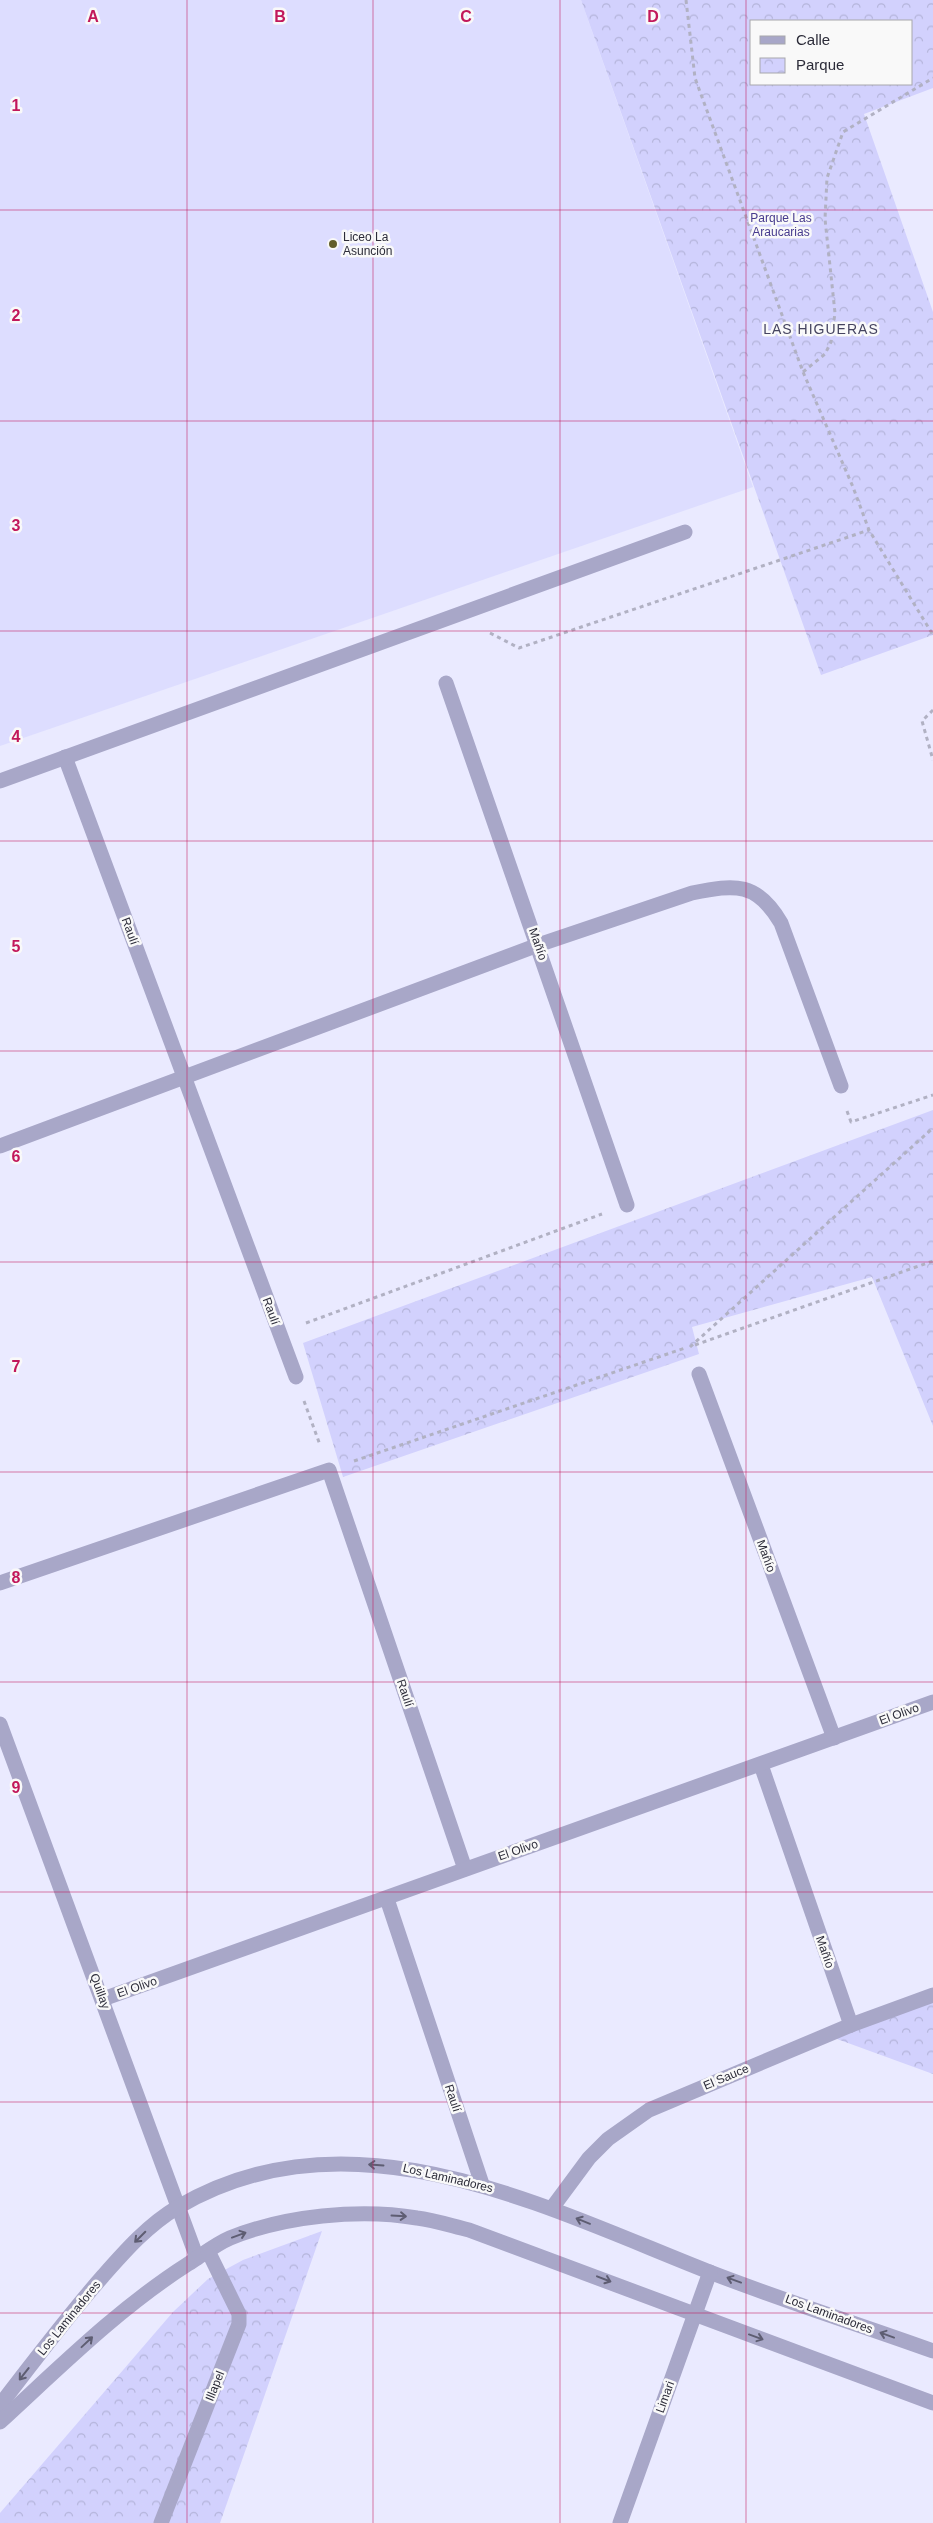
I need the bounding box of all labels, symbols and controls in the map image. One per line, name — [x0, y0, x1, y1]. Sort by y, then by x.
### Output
text: A — [87, 8, 99, 25]
text: B — [274, 8, 286, 25]
text: C — [460, 8, 472, 25]
text: D — [647, 8, 659, 25]
legend — [750, 20, 913, 85]
text: Calle — [796, 31, 830, 48]
text: Parque — [796, 56, 844, 73]
text: 1 — [12, 97, 21, 114]
park label: Parque Las Araucarias — [750, 211, 812, 239]
place label: Liceo La Asunción — [343, 230, 392, 258]
marker: Liceo La Asunción — [327, 238, 339, 250]
text: 2 — [12, 307, 21, 324]
district label: LAS HIGUERAS — [763, 321, 879, 337]
text: 3 — [12, 517, 21, 534]
text: 4 — [12, 728, 21, 745]
street label: Raulí — [119, 915, 142, 947]
street label: Mañío — [526, 926, 550, 962]
text: 5 — [12, 938, 21, 955]
text: 6 — [12, 1148, 21, 1165]
street label: Raulí — [260, 1295, 283, 1327]
text: 7 — [12, 1358, 21, 1375]
street label: Mañío — [754, 1538, 778, 1574]
text: 8 — [12, 1569, 21, 1586]
street label: Raulí — [394, 1677, 416, 1709]
street label: El Olivo — [877, 1700, 921, 1728]
text: 9 — [12, 1779, 21, 1796]
street label: El Olivo — [496, 1837, 540, 1863]
street label: Mañío — [813, 1934, 837, 1970]
street label: Quillay — [87, 1971, 113, 2011]
street label: El Olivo — [115, 1974, 159, 2000]
street label: El Sauce — [701, 2061, 751, 2093]
street label: Raulí — [442, 2083, 464, 2114]
one-way arrow — [369, 2161, 385, 2170]
street label: Los Laminadores — [402, 2161, 494, 2195]
one-way arrow — [391, 2212, 407, 2221]
one-way arrow — [576, 2215, 591, 2225]
one-way arrow — [231, 2230, 246, 2239]
one-way arrow — [134, 2231, 146, 2243]
one-way arrow — [596, 2275, 611, 2285]
one-way arrow — [727, 2275, 742, 2284]
street label: Los Laminadores — [35, 2278, 103, 2358]
street label: Los Laminadores — [783, 2292, 875, 2336]
one-way arrow — [880, 2330, 895, 2339]
one-way arrow — [748, 2333, 763, 2342]
one-way arrow — [81, 2336, 94, 2348]
one-way arrow — [18, 2367, 29, 2380]
street label: Illapel — [203, 2369, 227, 2403]
street label: Limari — [653, 2379, 677, 2415]

